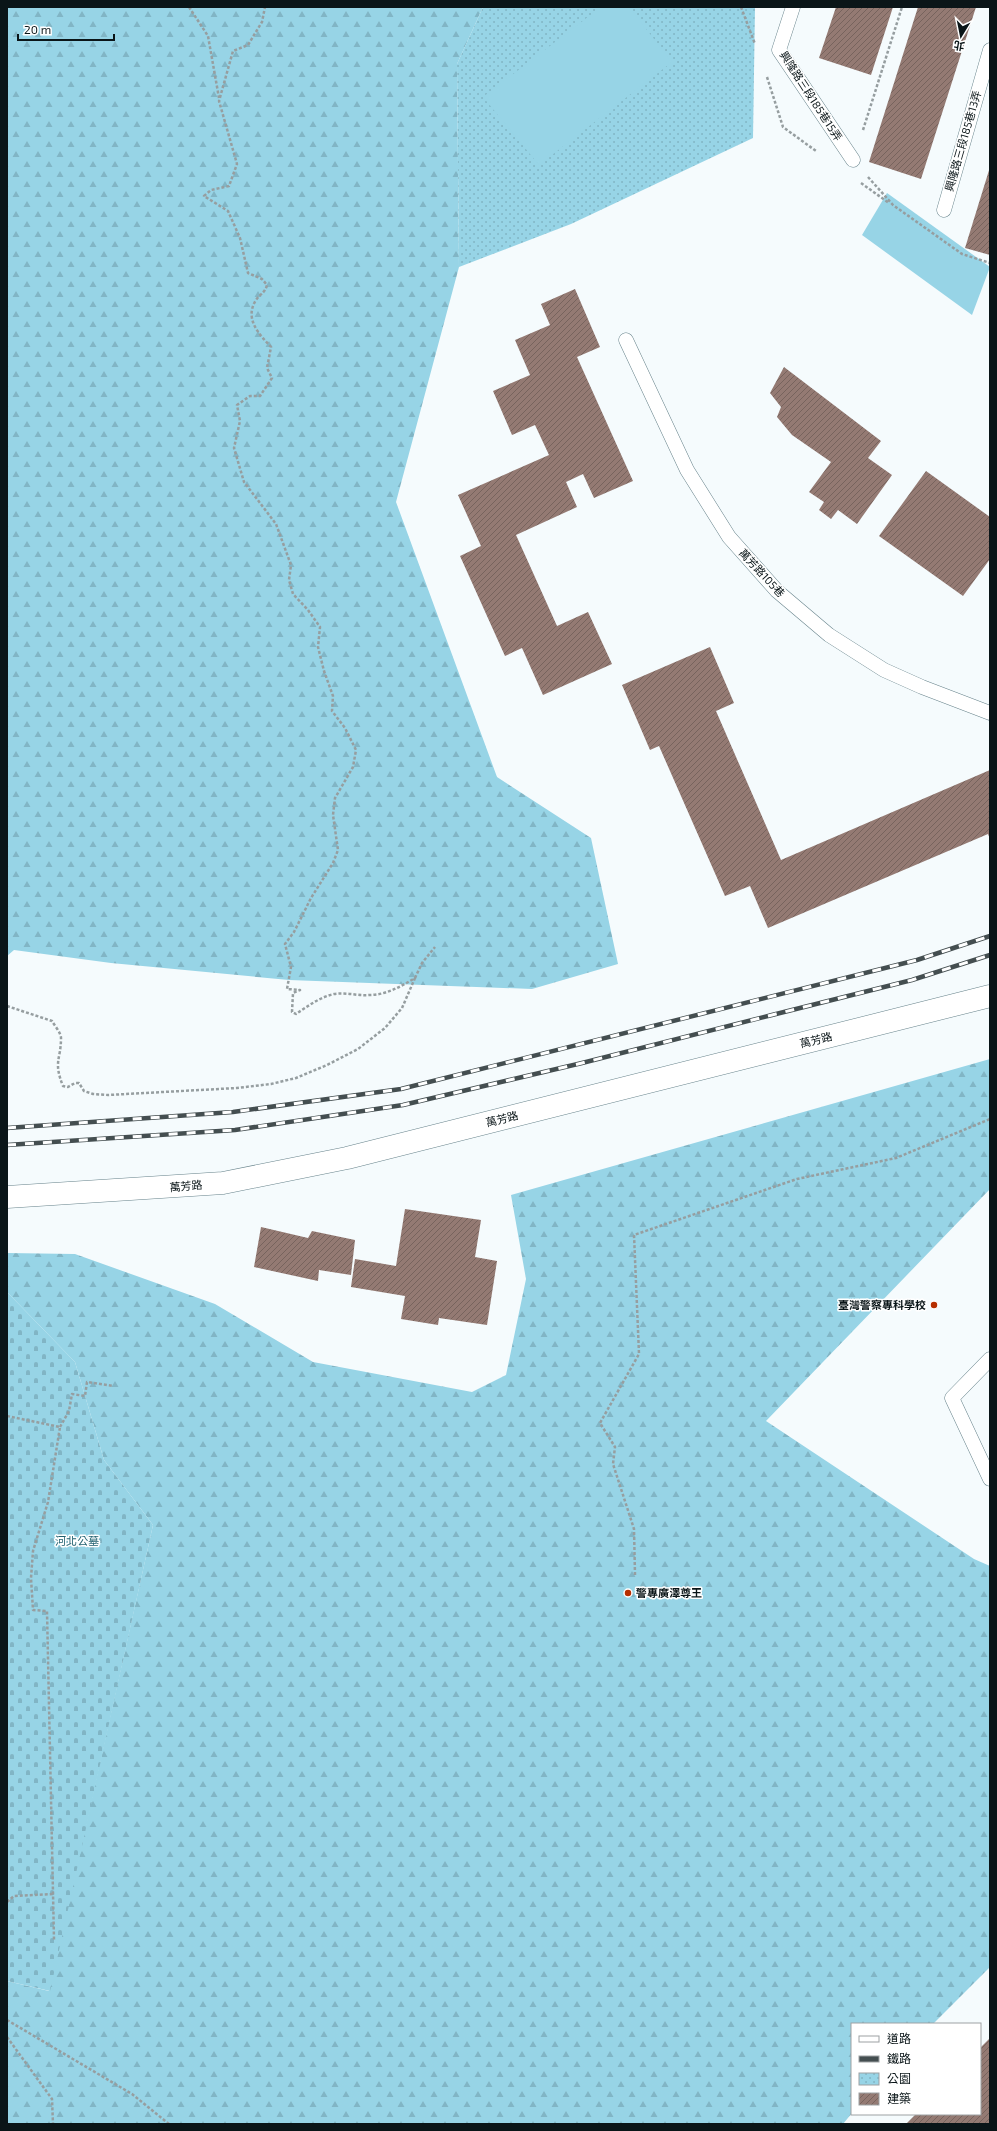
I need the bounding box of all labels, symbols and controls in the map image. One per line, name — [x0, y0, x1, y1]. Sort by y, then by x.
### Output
scale bar — [18, 16, 114, 42]
north arrow — [941, 16, 981, 56]
text: 20 m — [24, 22, 51, 36]
text: 北 — [953, 39, 966, 54]
street label: 興隆路三段185巷15弄 — [778, 48, 845, 143]
street label: 興隆路三段185巷13弄 — [942, 89, 983, 193]
street label: 萬芳路105巷 — [737, 546, 788, 599]
street label: 萬芳路 — [798, 1029, 833, 1050]
street label: 萬芳路 — [484, 1108, 519, 1129]
street label: 萬芳路 — [169, 1178, 203, 1193]
place label: 臺灣警察專科學校 — [838, 1298, 926, 1311]
marker: 臺灣警察專科學校 — [929, 1300, 939, 1310]
park label: 河北公墓 — [55, 1534, 99, 1547]
place label: 警專廣澤尊王 — [636, 1586, 702, 1599]
marker: 警專廣澤尊王 — [623, 1588, 633, 1598]
legend — [851, 2023, 981, 2115]
text: 道路 — [887, 2031, 911, 2045]
text: 鐵路 — [887, 2051, 911, 2065]
text: 公園 — [887, 2071, 911, 2085]
text: 建築 — [887, 2091, 911, 2105]

